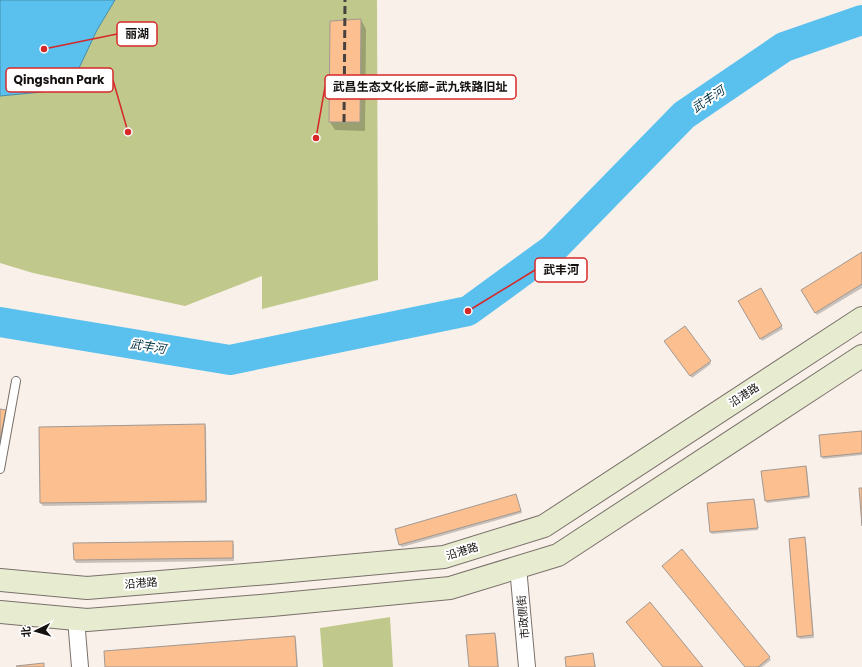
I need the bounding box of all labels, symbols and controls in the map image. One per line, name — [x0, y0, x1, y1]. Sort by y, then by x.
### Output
callout: 丽湖 — [117, 22, 157, 46]
text: 丽湖 — [125, 25, 149, 42]
callout: Qingshan Park — [6, 68, 113, 92]
text: Qingshan Park — [14, 71, 105, 88]
callout: 武昌生态文化长廊-武九铁路旧址 — [325, 75, 516, 99]
text: 武昌生态文化长廊-武九铁路旧址 — [333, 78, 507, 95]
water label: 武丰河 — [688, 81, 729, 116]
callout: 武丰河 — [535, 258, 587, 282]
text: 武丰河 — [543, 261, 579, 278]
water label: 武丰河 — [129, 335, 169, 358]
street label: 沿港路 — [726, 379, 762, 411]
street label: 沿港路 — [444, 539, 480, 563]
street label: 沿港路 — [124, 574, 158, 592]
street label: 市政侧街 — [513, 594, 533, 640]
north arrow — [16, 611, 56, 651]
text: 北 — [18, 626, 34, 638]

